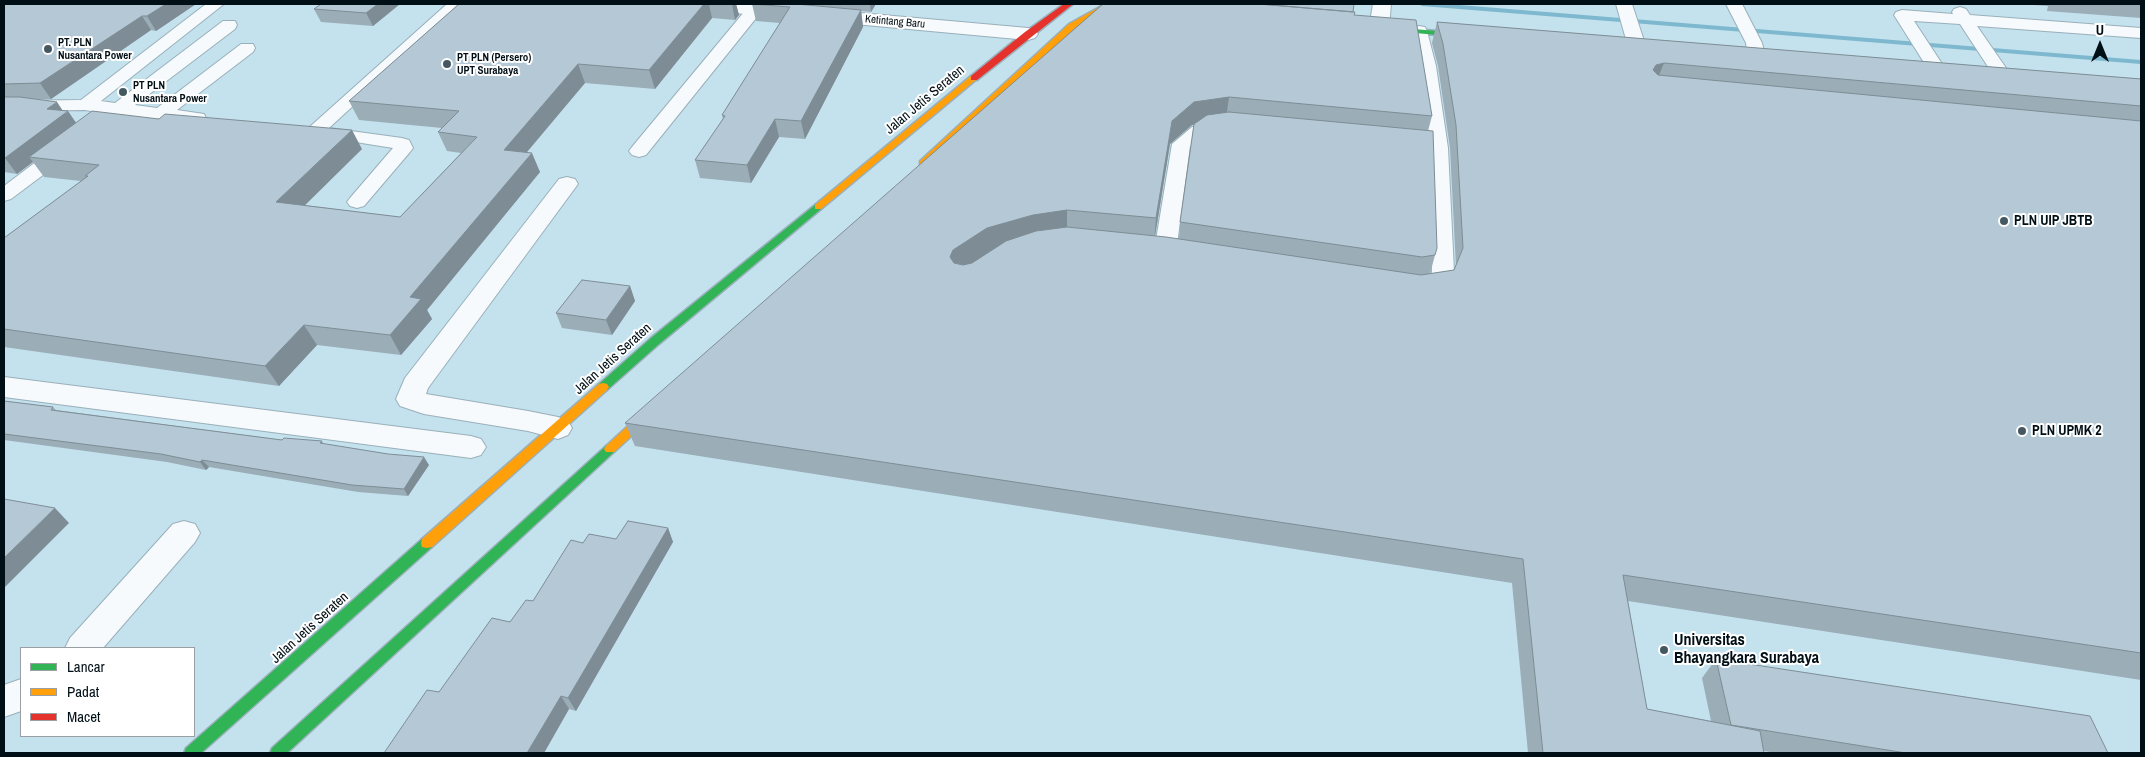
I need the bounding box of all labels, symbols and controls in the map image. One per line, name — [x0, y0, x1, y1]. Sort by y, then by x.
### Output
street label: Ketintang Baru — [864, 13, 926, 31]
north arrow — [2075, 20, 2125, 70]
text: U — [2096, 21, 2104, 39]
place label: PT. PLN Nusantara Power — [58, 36, 132, 62]
marker: PT. PLN Nusantara Power — [42, 43, 54, 55]
place label: PT PLN (Persero) UPT Surabaya — [457, 51, 531, 77]
marker: PT PLN (Persero) UPT Surabaya — [441, 58, 453, 70]
street label: Jalan Jetis Seraten — [882, 62, 968, 138]
place label: PT PLN Nusantara Power — [133, 79, 207, 105]
marker: PT PLN Nusantara Power — [117, 86, 129, 98]
place label: PLN UIP JBTB — [2014, 213, 2092, 229]
marker: PLN UIP JBTB — [1998, 215, 2010, 227]
street label: Jalan Jetis Seraten — [571, 320, 655, 398]
place label: PLN UPMK 2 — [2032, 423, 2102, 439]
marker: PLN UPMK 2 — [2016, 425, 2028, 437]
street label: Jalan Jetis Seraten — [268, 589, 352, 667]
place label: Universitas Bhayangkara Surabaya — [1674, 631, 1819, 669]
marker: Universitas Bhayangkara Surabaya — [1658, 644, 1670, 656]
legend — [20, 647, 195, 737]
text: Lancar — [67, 656, 105, 677]
text: Padat — [67, 681, 99, 702]
text: Macet — [67, 706, 101, 727]

